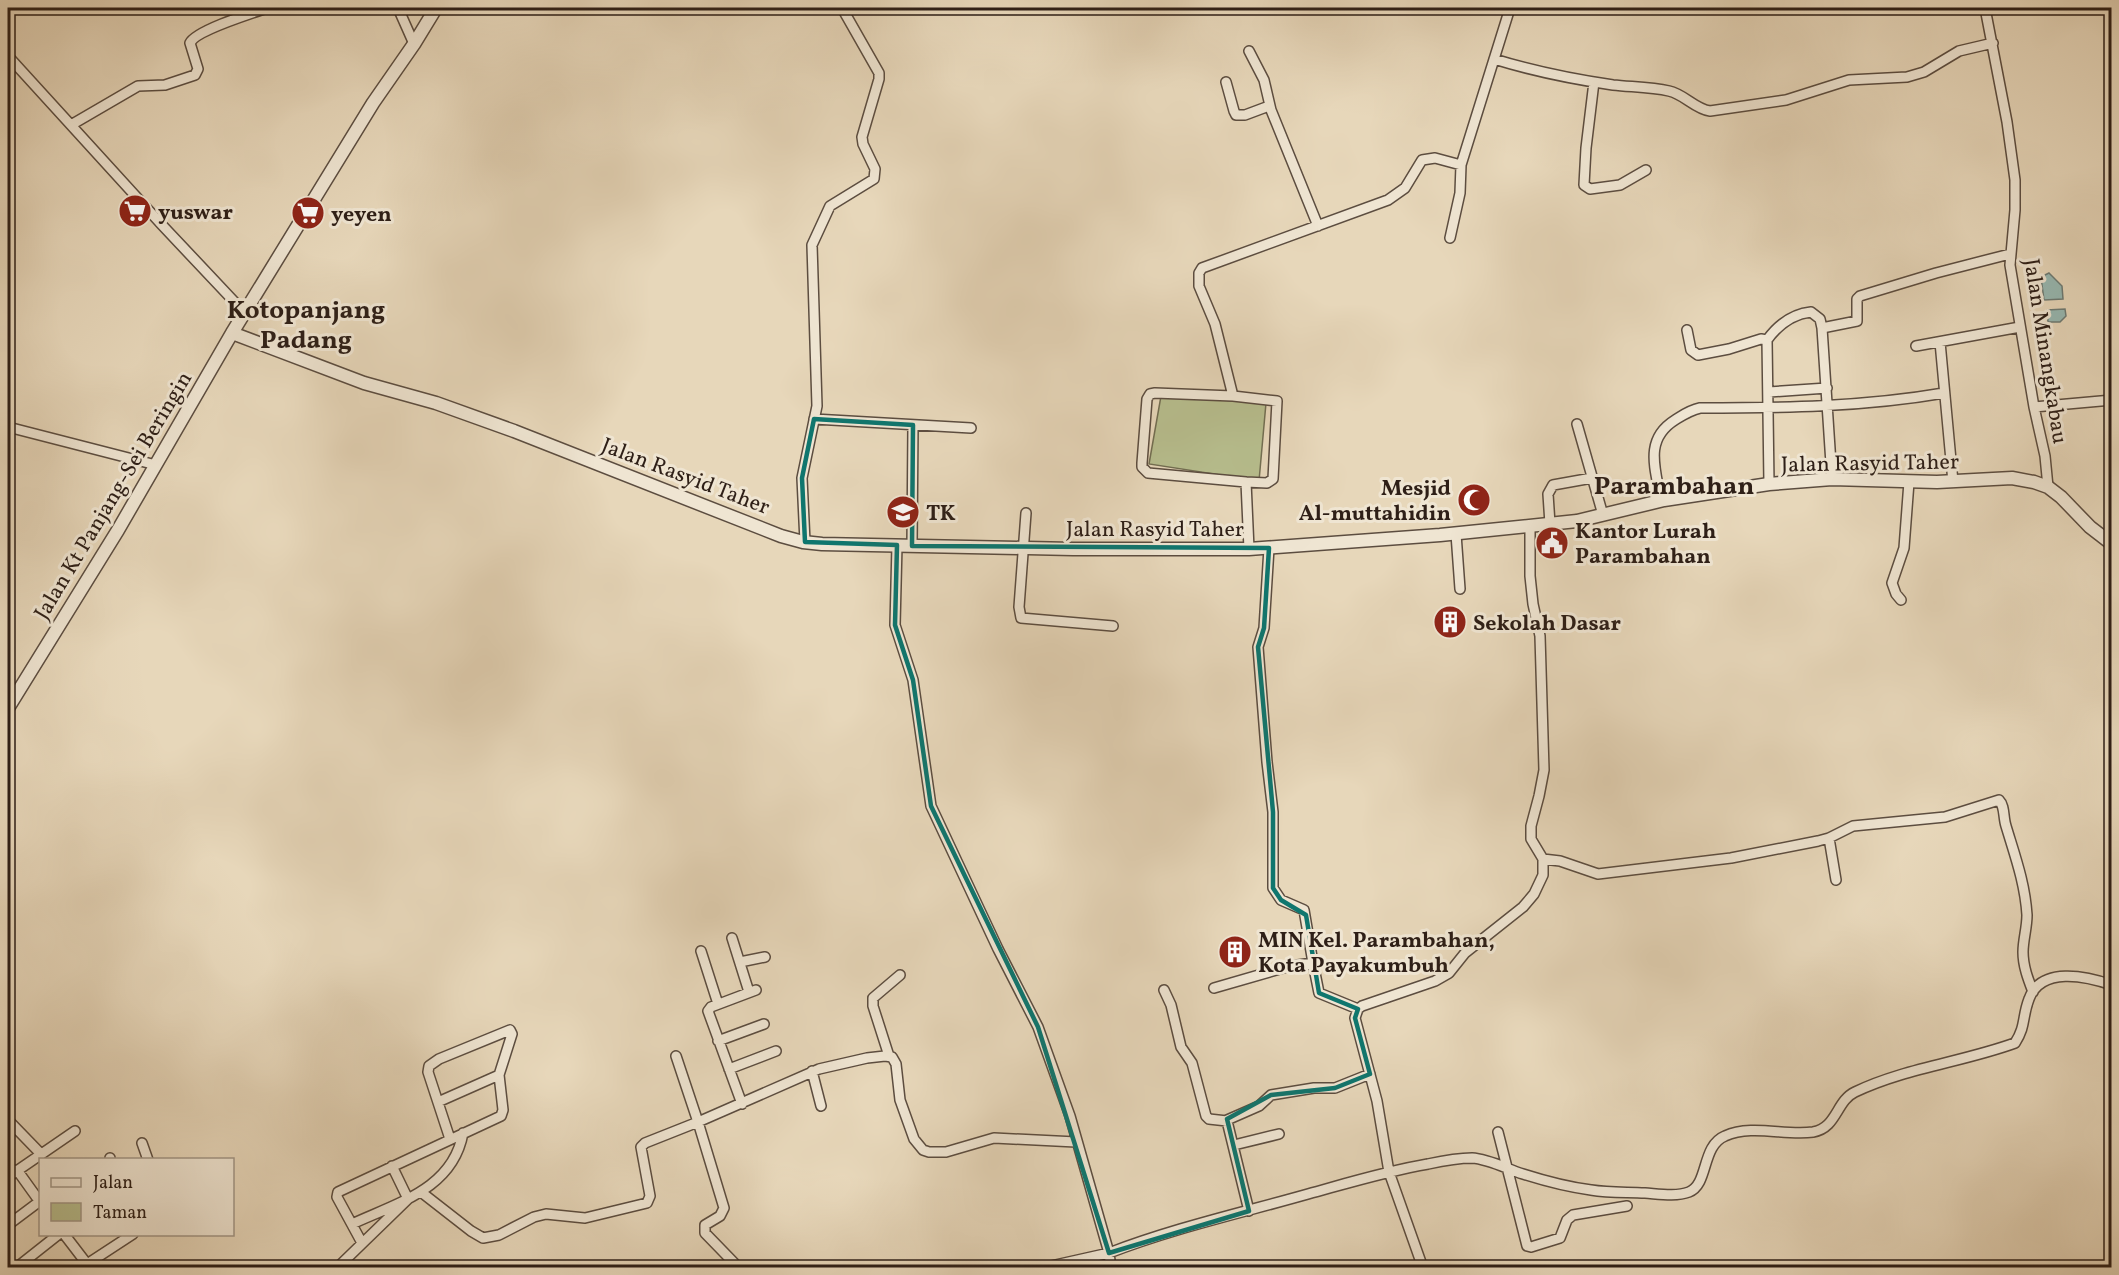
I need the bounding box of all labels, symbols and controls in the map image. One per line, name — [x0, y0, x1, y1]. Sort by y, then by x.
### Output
supermarket icon: yuswar — [117, 193, 153, 229]
supermarket icon: yeyen — [290, 195, 326, 231]
place label: yuswar — [158, 198, 233, 229]
place label: yeyen — [331, 200, 392, 231]
street label: Jalan Minangkabau — [2015, 257, 2074, 446]
district label: Kotopanjang Padang — [227, 293, 385, 359]
street label: Jalan Kt Panjang-Sei Beringin — [28, 366, 201, 626]
street label: Jalan Rasyid Taher — [596, 431, 774, 524]
street label: Jalan Rasyid Taher — [1781, 447, 1959, 482]
district label: Parambahan — [1594, 469, 1754, 505]
place label: Mesjid Al-muttahidin — [1299, 474, 1451, 530]
mosque icon: Mesjid Al-muttahidin — [1456, 482, 1492, 518]
school or university icon: TK — [885, 494, 921, 530]
place label: TK — [926, 499, 956, 530]
street label: Jalan Rasyid Taher — [1066, 515, 1244, 546]
place label: Kantor Lurah Parambahan — [1575, 517, 1716, 573]
public building icon: Kantor Lurah Parambahan — [1534, 525, 1570, 561]
building icon: Sekolah Dasar — [1432, 604, 1468, 640]
place label: Sekolah Dasar — [1473, 609, 1622, 640]
place label: MIN Kel. Parambahan, Kota Payakumbuh — [1258, 926, 1495, 982]
building icon: MIN Kel. Parambahan, Kota Payakumbuh — [1217, 934, 1253, 970]
legend — [39, 1158, 234, 1236]
text: Jalan — [93, 1171, 133, 1196]
text: Taman — [93, 1201, 147, 1226]

